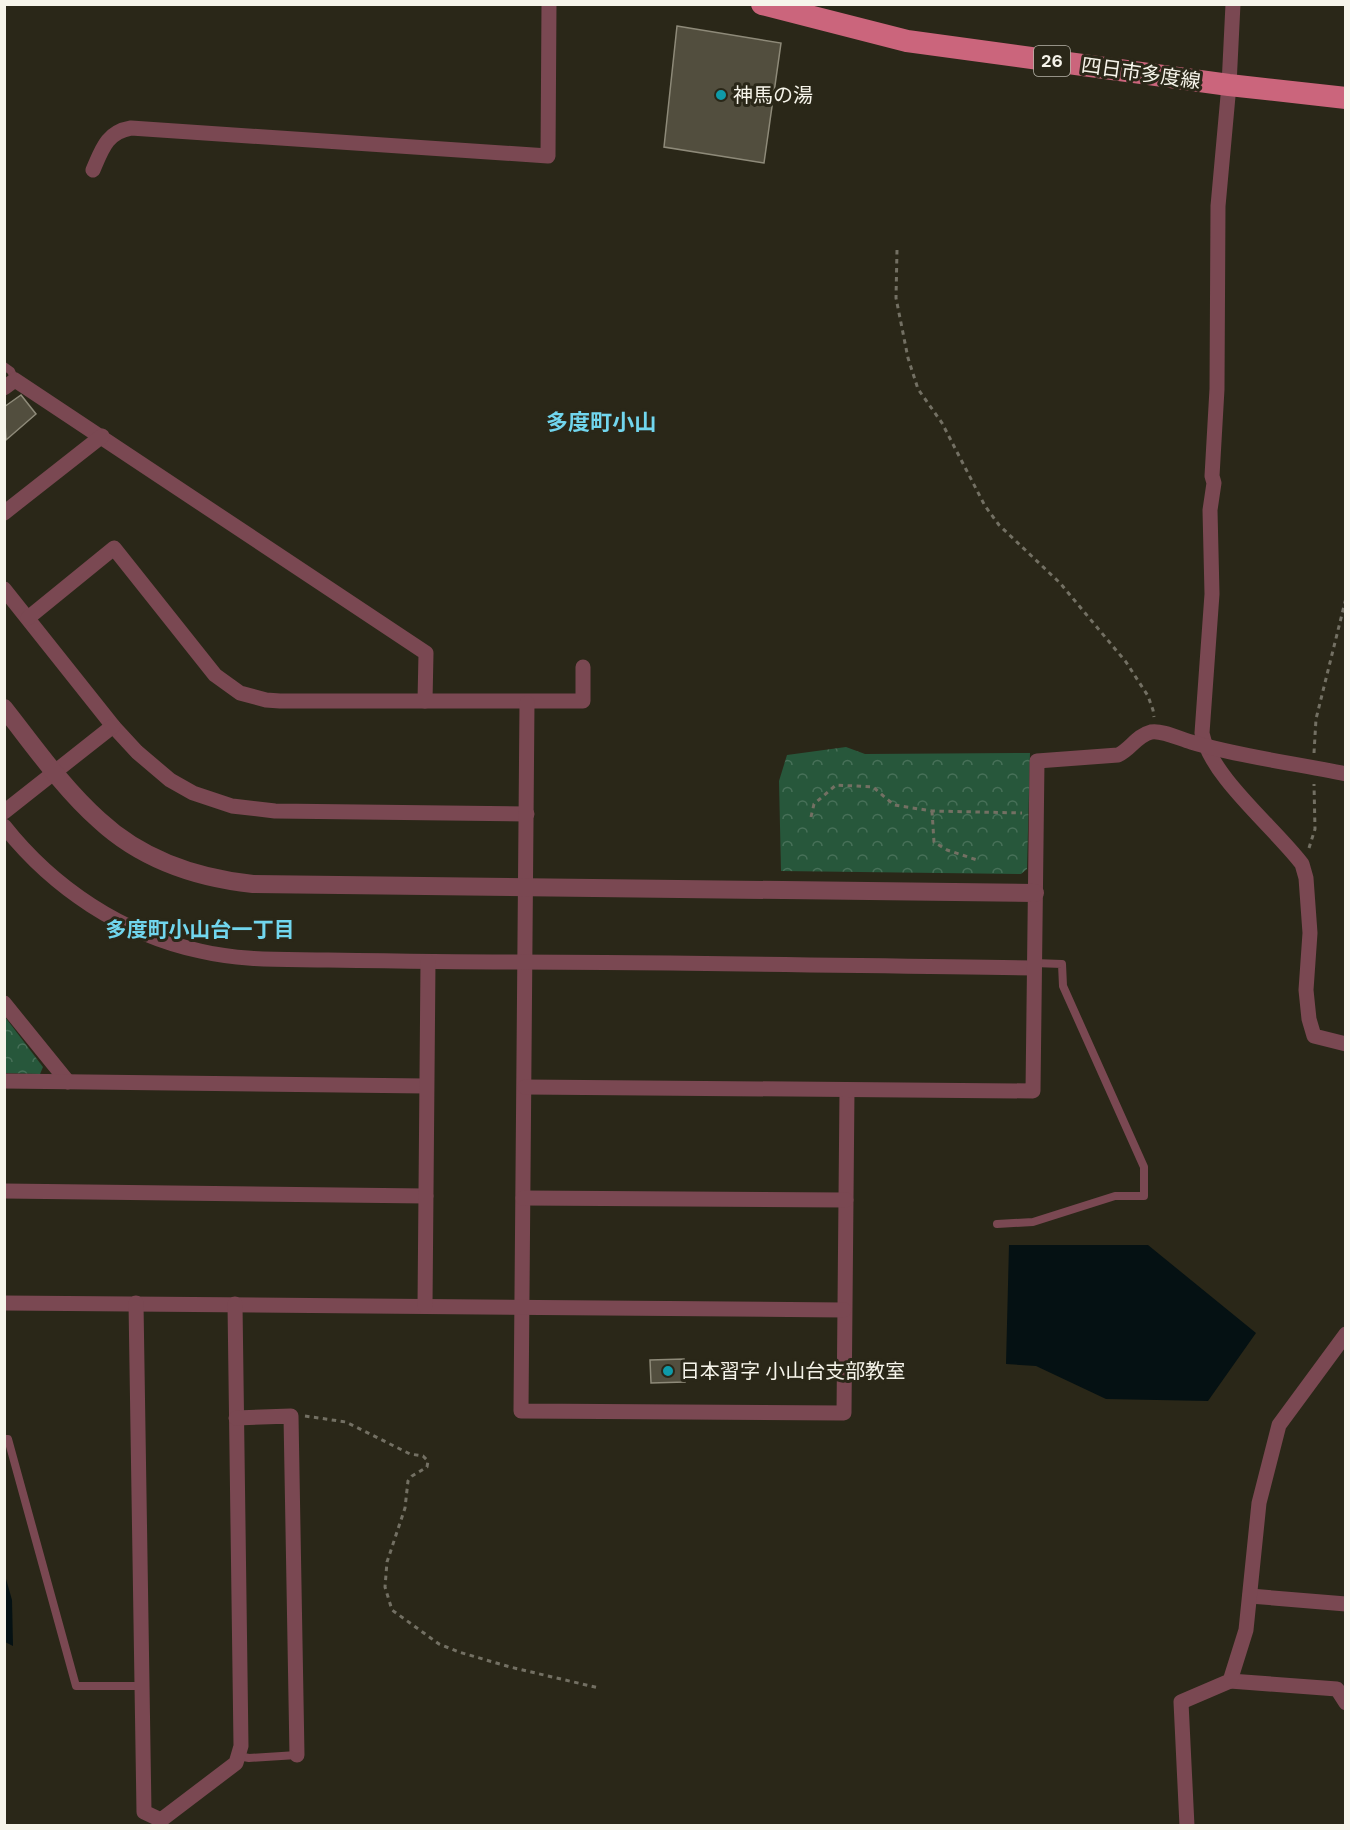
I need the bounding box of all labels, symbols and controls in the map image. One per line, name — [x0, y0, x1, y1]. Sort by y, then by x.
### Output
road number: 26 — [1034, 46, 1070, 76]
street label: 四日市多度線 — [1080, 52, 1202, 94]
place label: 神馬の湯 — [733, 82, 813, 108]
marker: 神馬の湯 — [714, 88, 728, 102]
district label: 多度町小山 — [546, 408, 656, 437]
district label: 多度町小山台一丁目 — [106, 916, 295, 944]
place label: 日本習字 小山台支部教室 — [680, 1358, 905, 1384]
marker: 日本習字 小山台支部教室 — [661, 1364, 675, 1378]

